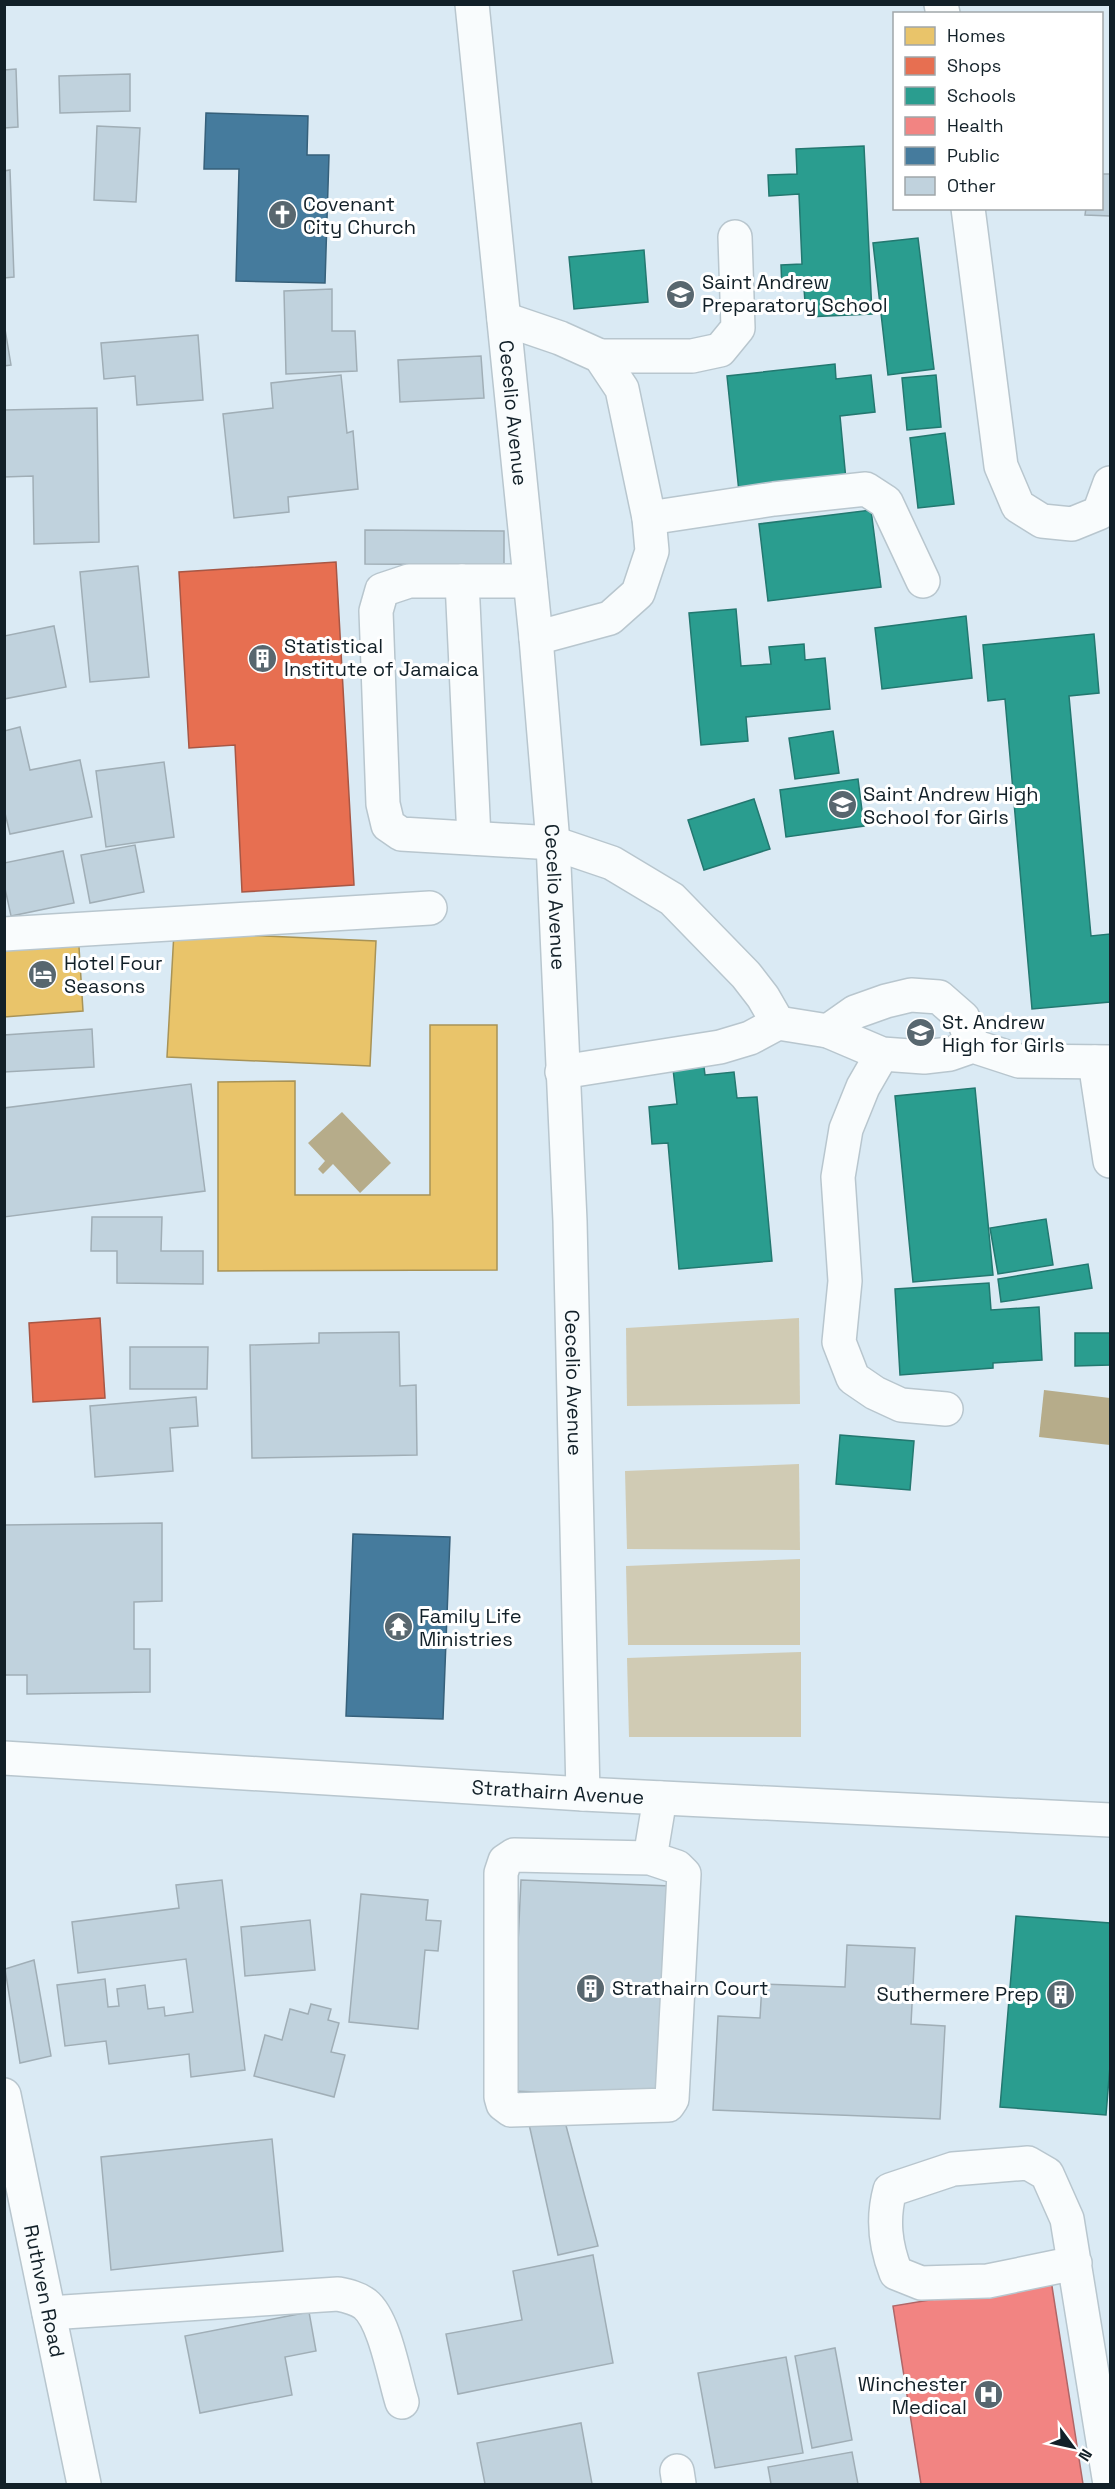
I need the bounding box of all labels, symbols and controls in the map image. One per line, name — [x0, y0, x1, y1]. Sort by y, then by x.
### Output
legend — [893, 12, 1103, 210]
text: Homes — [947, 24, 1006, 47]
text: Shops — [947, 54, 1001, 77]
text: Schools — [947, 84, 1016, 107]
text: Health — [947, 114, 1004, 137]
text: Public — [947, 144, 1000, 167]
text: Other — [947, 174, 996, 197]
place label: Covenant City Church — [303, 191, 416, 240]
church icon: Covenant City Church — [266, 199, 298, 231]
place label: Saint Andrew Preparatory School — [702, 269, 888, 318]
school or university icon: Saint Andrew Preparatory School — [665, 278, 697, 310]
street label: Cecelio Avenue — [493, 339, 534, 487]
place label: Statistical Institute of Jamaica — [284, 633, 479, 682]
building icon: Statistical Institute of Jamaica — [247, 642, 279, 674]
place label: Saint Andrew High School for Girls — [863, 781, 1039, 830]
school or university icon: Saint Andrew High School for Girls — [826, 789, 858, 821]
street label: Cecelio Avenue — [538, 823, 572, 971]
place label: Hotel Four Seasons — [64, 950, 163, 999]
hotel icon: Hotel Four Seasons — [27, 958, 59, 990]
place label: St. Andrew High for Girls — [942, 1009, 1065, 1058]
school or university icon: St. Andrew High for Girls — [905, 1017, 937, 1049]
street label: Cecelio Avenue — [559, 1309, 588, 1456]
place label: Family Life Ministries — [419, 1603, 522, 1652]
temple icon: Family Life Ministries — [382, 1611, 414, 1643]
street label: Strathairn Avenue — [471, 1774, 645, 1810]
building icon: Strathairn Court — [575, 1972, 607, 2004]
place label: Strathairn Court — [612, 1975, 769, 2001]
building icon: Suthermere Prep — [1044, 1978, 1076, 2010]
place label: Suthermere Prep — [877, 1981, 1039, 2007]
street label: Ruthven Road — [18, 2222, 71, 2360]
place label: Winchester Medical — [858, 2371, 967, 2420]
hospital icon: Winchester Medical — [972, 2379, 1004, 2411]
north arrow — [1043, 2417, 1103, 2477]
text: N — [1073, 2445, 1097, 2465]

